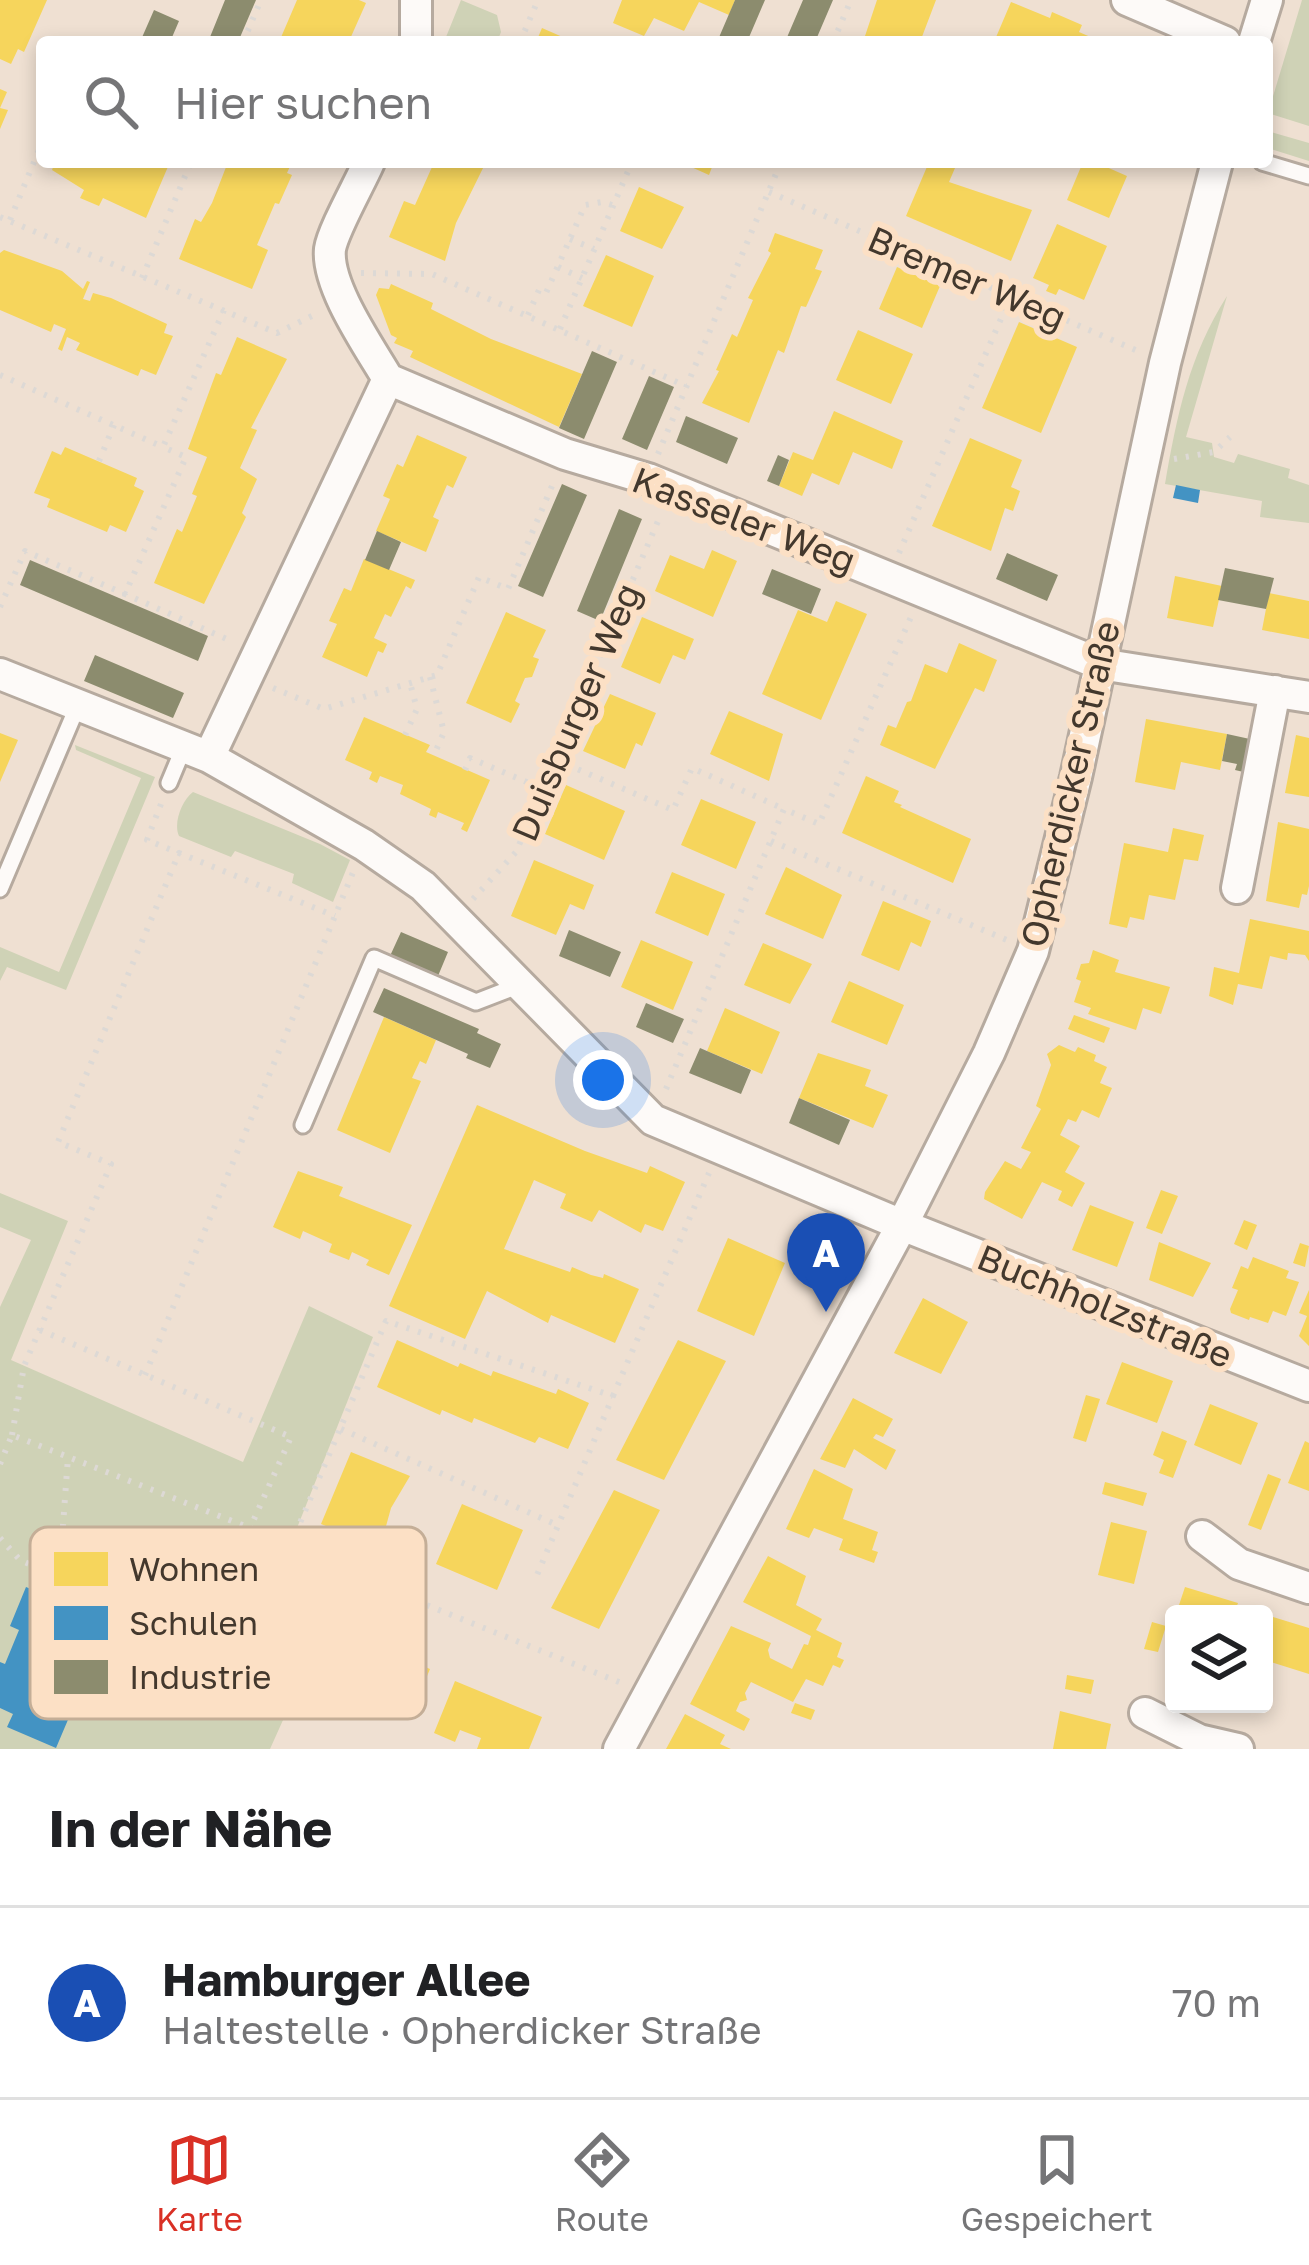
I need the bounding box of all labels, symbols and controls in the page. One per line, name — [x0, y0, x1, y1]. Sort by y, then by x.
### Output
search box — [36, 36, 1273, 168]
icon: search — [78, 69, 144, 135]
text: Hier suchen — [174, 75, 432, 129]
street label: Bremer Weg — [862, 217, 1073, 338]
street label: Kasseler Weg — [627, 457, 862, 582]
street label: Duisburger Weg — [502, 577, 649, 847]
street label: Opherdicker Straße — [1011, 617, 1128, 951]
your location — [573, 1050, 633, 1110]
pin: A — [787, 1213, 865, 1312]
street label: Buchholzstraße — [972, 1235, 1239, 1376]
legend — [30, 1527, 426, 1719]
text: Wohnen — [129, 1549, 259, 1588]
text: Schulen — [129, 1603, 258, 1642]
map controls — [1165, 1605, 1273, 1713]
button: layers — [1165, 1605, 1273, 1713]
text: Industrie — [129, 1657, 271, 1696]
text: In der Nähe — [48, 1797, 332, 1858]
text: Hamburger Allee — [162, 1952, 531, 2006]
text: A — [73, 1979, 101, 2026]
text: 70 m — [1172, 1979, 1261, 2026]
text: Haltestelle · Opherdicker Straße — [162, 2006, 762, 2053]
tab: Karte — [156, 2127, 243, 2238]
tab: Route — [555, 2127, 649, 2238]
tab: Gespeichert — [961, 2127, 1153, 2238]

